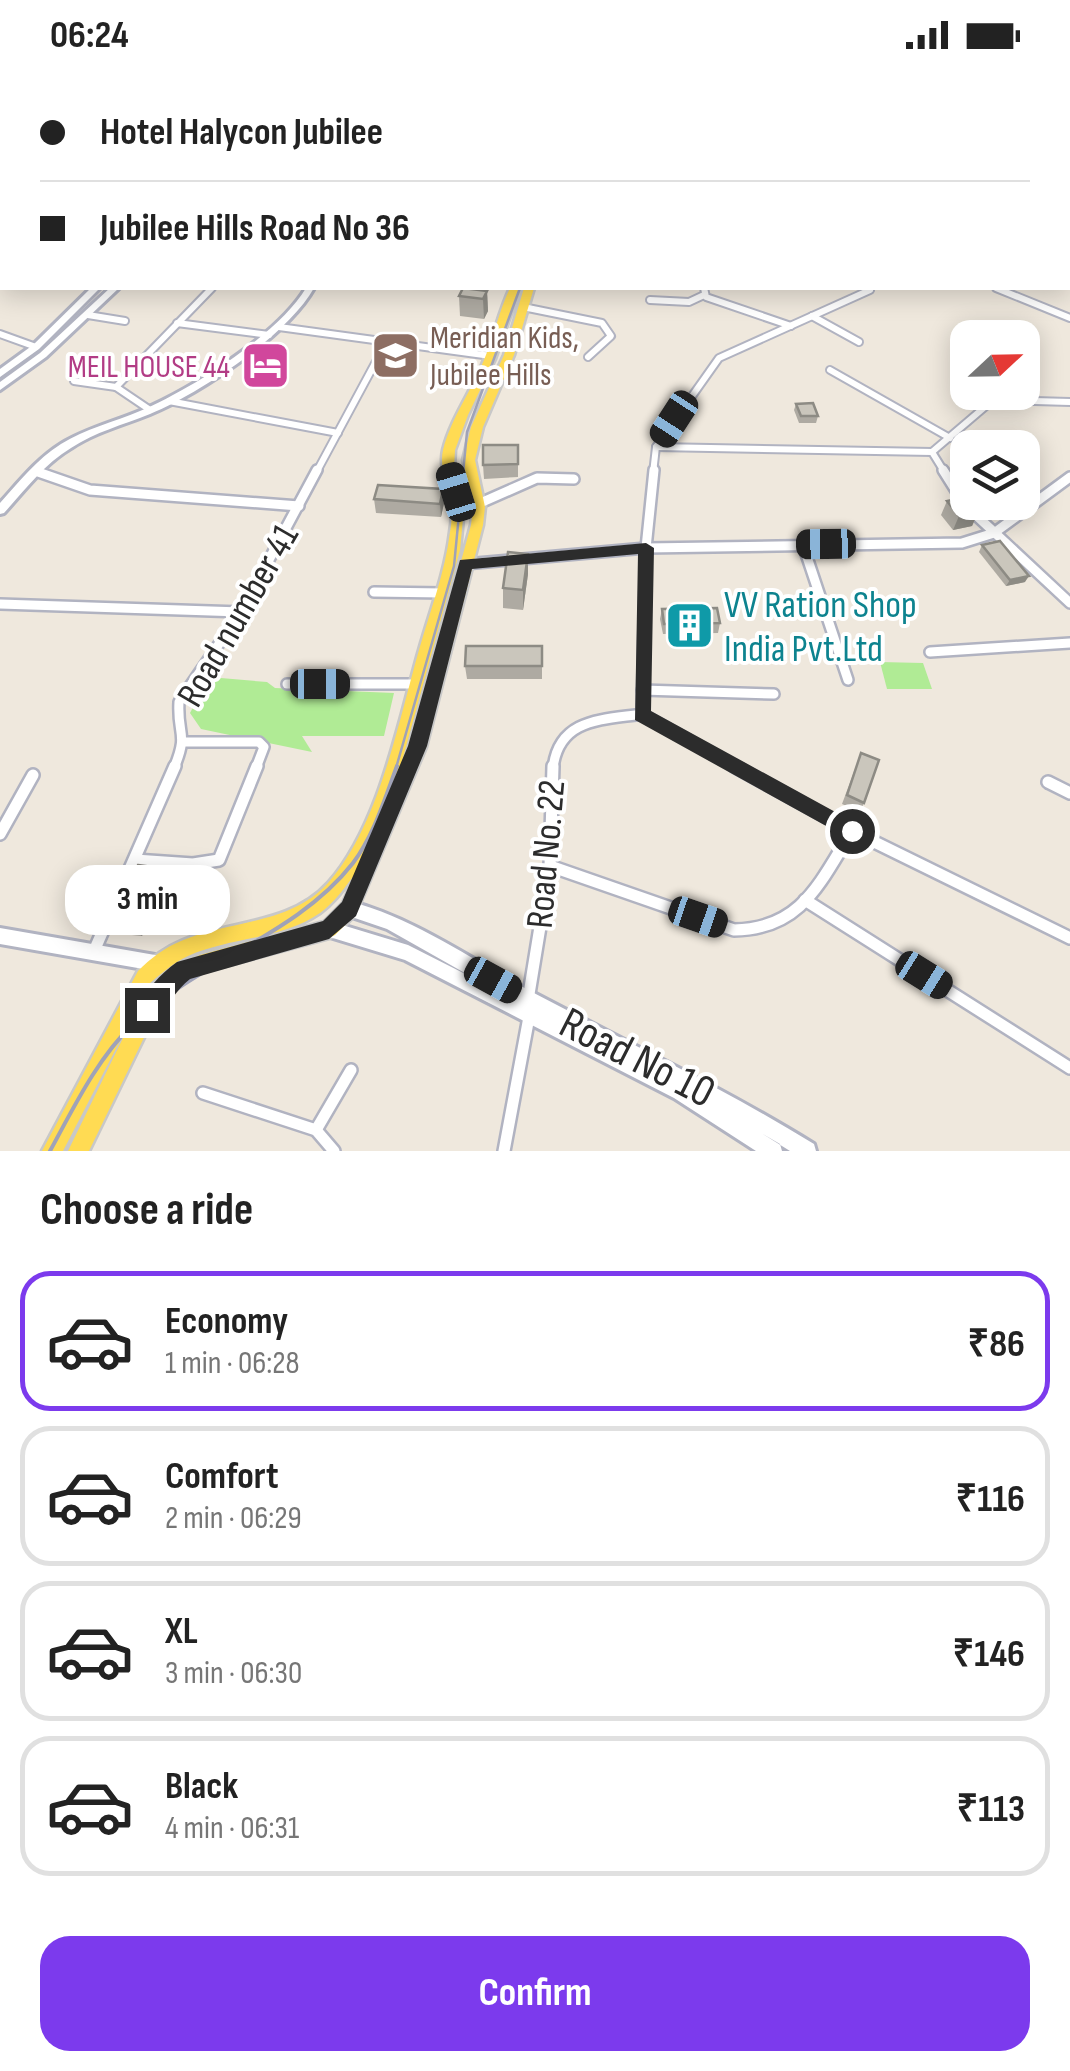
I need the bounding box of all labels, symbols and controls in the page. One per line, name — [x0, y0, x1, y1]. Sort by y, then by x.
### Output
text: 06:24 — [50, 13, 129, 58]
text: Hotel Halycon Jubilee — [100, 110, 383, 155]
text: Jubilee Hills Road No 36 — [100, 206, 410, 251]
place label: Meridian Kids, Jubilee Hills — [429, 319, 579, 395]
north arrow — [950, 320, 1040, 410]
map controls — [950, 320, 1040, 520]
school or university icon: Meridian Kids, Jubilee Hills — [369, 329, 421, 381]
hotel icon: MEIL HOUSE 44 — [239, 340, 291, 392]
place label: MEIL HOUSE 44 — [68, 348, 230, 387]
car — [645, 386, 703, 452]
button: layers — [950, 430, 1040, 520]
car — [433, 459, 479, 525]
street label: Road number 41 — [168, 517, 309, 715]
car — [796, 528, 856, 560]
place label: VV Ration Shop India Pvt.Ltd — [724, 583, 917, 672]
building icon: VV Ration Shop India Pvt.Ltd — [663, 600, 715, 652]
car — [290, 669, 350, 699]
street label: Road No. 22 — [518, 778, 575, 930]
route start — [830, 809, 875, 854]
callout: 3 min — [64, 865, 230, 935]
text: 3 min — [117, 880, 178, 919]
car — [665, 893, 731, 941]
car — [891, 946, 957, 1004]
car — [459, 952, 527, 1008]
route end — [125, 988, 170, 1033]
street label: Road No 10 — [550, 996, 724, 1121]
text: Choose a ride — [40, 1183, 253, 1238]
icon: car — [45, 1296, 135, 1386]
text: Economy — [165, 1299, 288, 1344]
text: ₹86 — [967, 1322, 1025, 1367]
text: 1 min · 06:28 — [165, 1344, 300, 1383]
icon: car — [45, 1451, 135, 1541]
text: Comfort — [165, 1454, 279, 1499]
text: ₹116 — [956, 1477, 1025, 1522]
text: 2 min · 06:29 — [165, 1499, 302, 1538]
icon: car — [45, 1606, 135, 1696]
text: XL — [165, 1609, 198, 1654]
text: ₹146 — [952, 1632, 1025, 1677]
text: 3 min · 06:30 — [165, 1654, 302, 1693]
icon: car — [45, 1761, 135, 1851]
text: Black — [165, 1764, 238, 1809]
text: ₹113 — [956, 1787, 1025, 1832]
text: 4 min · 06:31 — [165, 1809, 299, 1848]
button: Confirm — [40, 1936, 1030, 2051]

